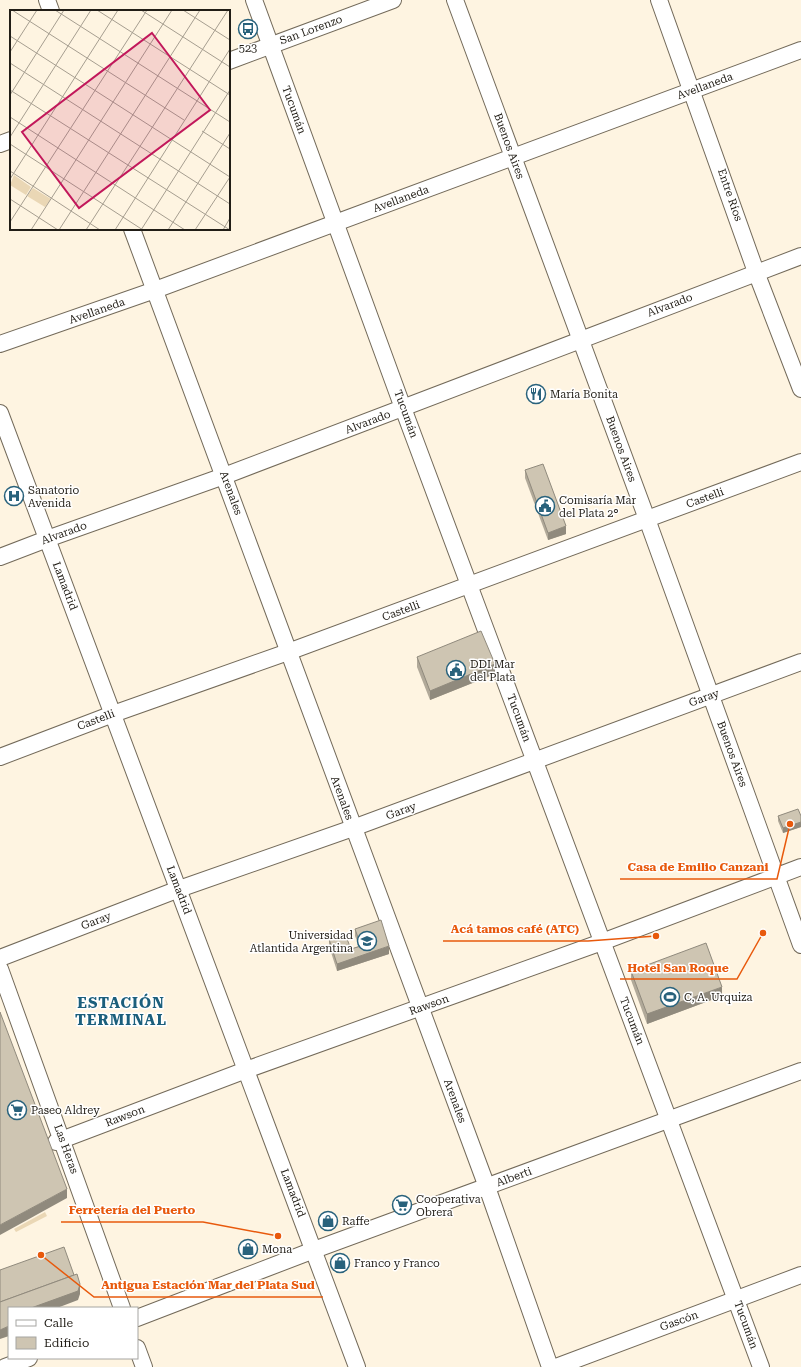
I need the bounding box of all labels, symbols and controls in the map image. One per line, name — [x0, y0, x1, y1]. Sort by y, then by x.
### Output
inset map — [10, 10, 230, 230]
street label: San Lorenzo — [278, 13, 344, 47]
bus stop icon: 523 — [237, 18, 259, 40]
place label: 523 — [239, 42, 257, 55]
street label: Avellaneda — [675, 70, 735, 102]
street label: Tucumán — [279, 84, 309, 136]
street label: Buenos Aires — [491, 111, 527, 181]
street label: Entre Ríos — [715, 167, 745, 223]
street label: Avellaneda — [371, 183, 431, 215]
street label: Alvarado — [646, 290, 695, 320]
street label: Avellaneda — [67, 295, 127, 327]
restaurant icon: María Bonita — [525, 383, 547, 405]
street label: Tucumán — [391, 388, 421, 440]
place label: María Bonita — [550, 388, 618, 401]
street label: Alvarado — [344, 407, 393, 437]
street label: Buenos Aires — [603, 414, 639, 484]
street label: Arenales — [217, 469, 245, 517]
place label: Sanatorio Avenida — [28, 484, 80, 510]
hospital icon: Sanatorio Avenida — [3, 485, 25, 507]
street label: Castelli — [684, 485, 726, 511]
place label: Comisaría Mar del Plata 2° — [559, 494, 637, 520]
public building icon: Comisaría Mar del Plata 2° — [534, 495, 556, 517]
street label: Alvarado — [39, 519, 89, 547]
street label: Lamadrid — [50, 560, 80, 612]
street label: Castelli — [380, 598, 422, 624]
place label: DDI Mar del Plata — [470, 658, 515, 684]
public building icon: DDI Mar del Plata — [445, 659, 467, 681]
street label: Garay — [687, 686, 721, 709]
street label: Tucumán — [504, 692, 534, 744]
street label: Castelli — [75, 707, 117, 733]
street label: Buenos Aires — [714, 719, 750, 789]
street label: Arenales — [328, 774, 356, 822]
street label: Garay — [384, 799, 418, 822]
callout: Casa de Emilio Canzani — [620, 855, 777, 879]
text: Casa de Emilio Canzani — [628, 860, 768, 874]
street label: Lamadrid — [164, 864, 194, 916]
street label: Garay — [79, 909, 113, 933]
callout: Acá tamos café (ATC) — [443, 917, 588, 941]
text: Acá tamos café (ATC) — [451, 922, 579, 936]
place label: Universidad Atlantida Argentina — [250, 929, 353, 955]
school or university icon: Universidad Atlantida Argentina — [356, 930, 378, 952]
callout: Hotel San Roque — [620, 955, 737, 979]
text: Hotel San Roque — [627, 961, 729, 975]
sports icon: C, A. Urquiza — [659, 986, 681, 1008]
place label: C, A. Urquiza — [684, 991, 752, 1004]
street label: Rawson — [407, 992, 451, 1018]
district label: ESTACIÓN TERMINAL — [75, 993, 167, 1029]
street label: Tucumán — [617, 995, 647, 1047]
street label: Arenales — [441, 1077, 469, 1125]
supermarket icon: Paseo Aldrey — [6, 1099, 28, 1121]
street label: Rawson — [103, 1103, 147, 1129]
place label: Paseo Aldrey — [31, 1104, 100, 1117]
street label: Las Heras — [51, 1123, 81, 1175]
street label: Alberti — [495, 1164, 534, 1189]
street label: Lamadrid — [278, 1167, 308, 1219]
place label: Cooperativa Obrera — [416, 1193, 481, 1219]
supermarket icon: Cooperativa Obrera — [391, 1194, 413, 1216]
callout: Ferretería del Puerto — [61, 1198, 203, 1222]
text: Ferretería del Puerto — [69, 1203, 195, 1217]
shop icon: Raffe — [317, 1210, 339, 1232]
place label: Raffe — [342, 1215, 370, 1228]
shop icon: Mona — [237, 1238, 259, 1260]
place label: Mona — [262, 1243, 292, 1256]
shop icon: Franco y Franco — [329, 1252, 351, 1274]
place label: Franco y Franco — [354, 1257, 440, 1270]
callout: Antigua Estación Mar del Plata Sud — [94, 1273, 323, 1297]
text: Antigua Estación Mar del Plata Sud — [101, 1278, 315, 1292]
street label: Tucumán — [731, 1299, 761, 1351]
legend — [8, 1307, 138, 1359]
street label: Gascón — [658, 1308, 700, 1334]
text: Calle — [44, 1316, 74, 1330]
text: Edificio — [44, 1336, 89, 1350]

